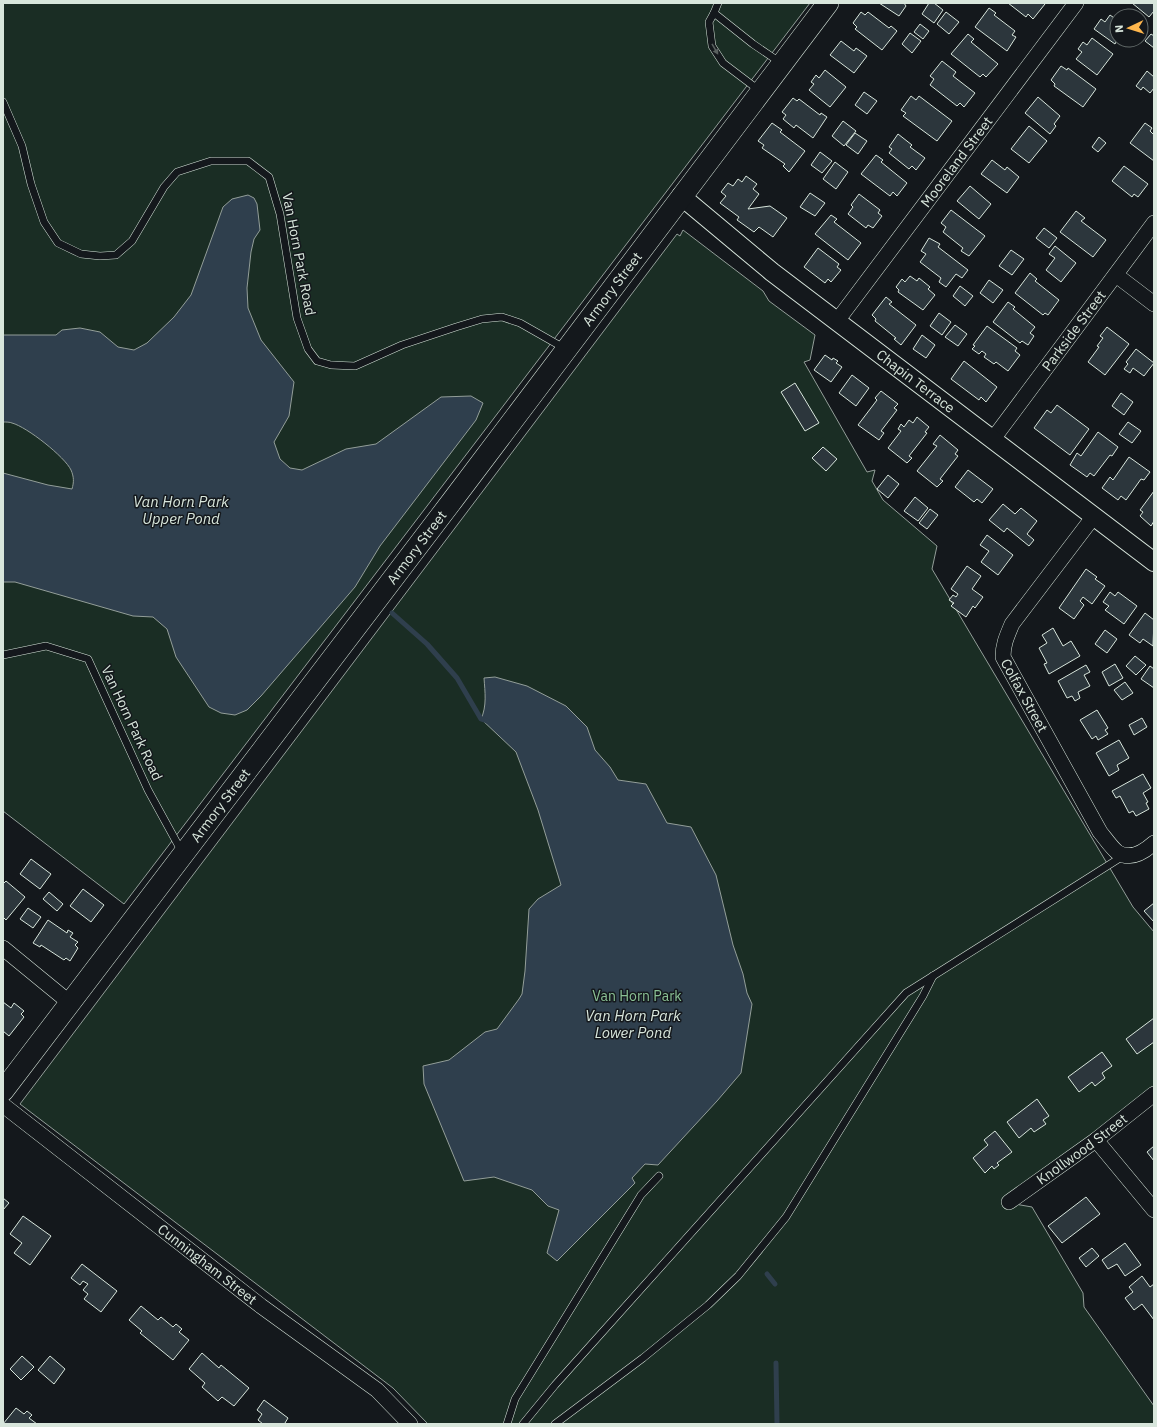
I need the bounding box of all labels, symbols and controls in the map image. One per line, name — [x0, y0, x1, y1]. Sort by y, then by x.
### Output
north arrow — [1109, 8, 1149, 48]
text: N — [1112, 24, 1126, 33]
one-way arrow — [711, 43, 718, 55]
street label: Mooreland Street — [917, 113, 997, 211]
street label: Van Horn Park Road — [278, 191, 320, 317]
street label: Armory Street — [578, 248, 646, 330]
street label: Parkside Street — [1038, 287, 1110, 375]
street label: Chapin Terrace — [873, 345, 959, 417]
water label: Van Horn Park Upper Pond — [133, 492, 229, 528]
street label: Armory Street — [383, 507, 451, 588]
street label: Colfax Street — [997, 656, 1052, 735]
street label: Van Horn Park Road — [97, 663, 167, 783]
street label: Armory Street — [187, 765, 254, 846]
park label: Van Horn Park — [592, 987, 682, 1005]
water label: Van Horn Park Lower Pond — [585, 1006, 681, 1042]
street label: Knollwood Street — [1033, 1110, 1131, 1189]
street label: Cunningham Street — [154, 1220, 261, 1308]

